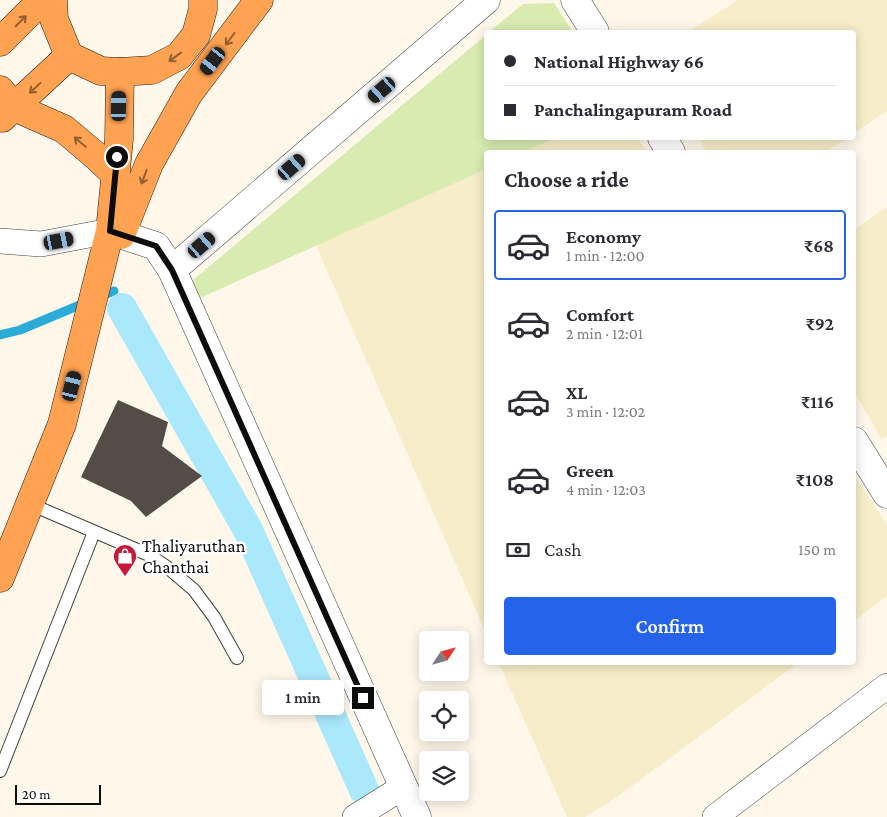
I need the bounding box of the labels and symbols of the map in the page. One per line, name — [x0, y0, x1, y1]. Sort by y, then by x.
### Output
one-way arrow — [15, 15, 27, 27]
one-way arrow — [224, 32, 235, 45]
car — [197, 45, 228, 77]
one-way arrow — [168, 52, 182, 62]
car — [365, 74, 398, 106]
one-way arrow — [28, 82, 41, 94]
car — [111, 91, 126, 121]
one-way arrow — [74, 136, 87, 147]
route start — [106, 146, 128, 168]
car — [275, 151, 308, 183]
one-way arrow — [139, 168, 148, 184]
car — [185, 229, 218, 261]
car — [42, 231, 75, 251]
car — [61, 370, 82, 402]
place label: Thaliyaruthan Chanthai — [142, 536, 246, 577]
shop icon: Thaliyaruthan Chanthai — [112, 543, 138, 577]
north arrow — [419, 631, 469, 681]
callout: 1 min — [263, 680, 346, 716]
route end — [352, 687, 374, 709]
scale bar — [15, 782, 101, 805]

